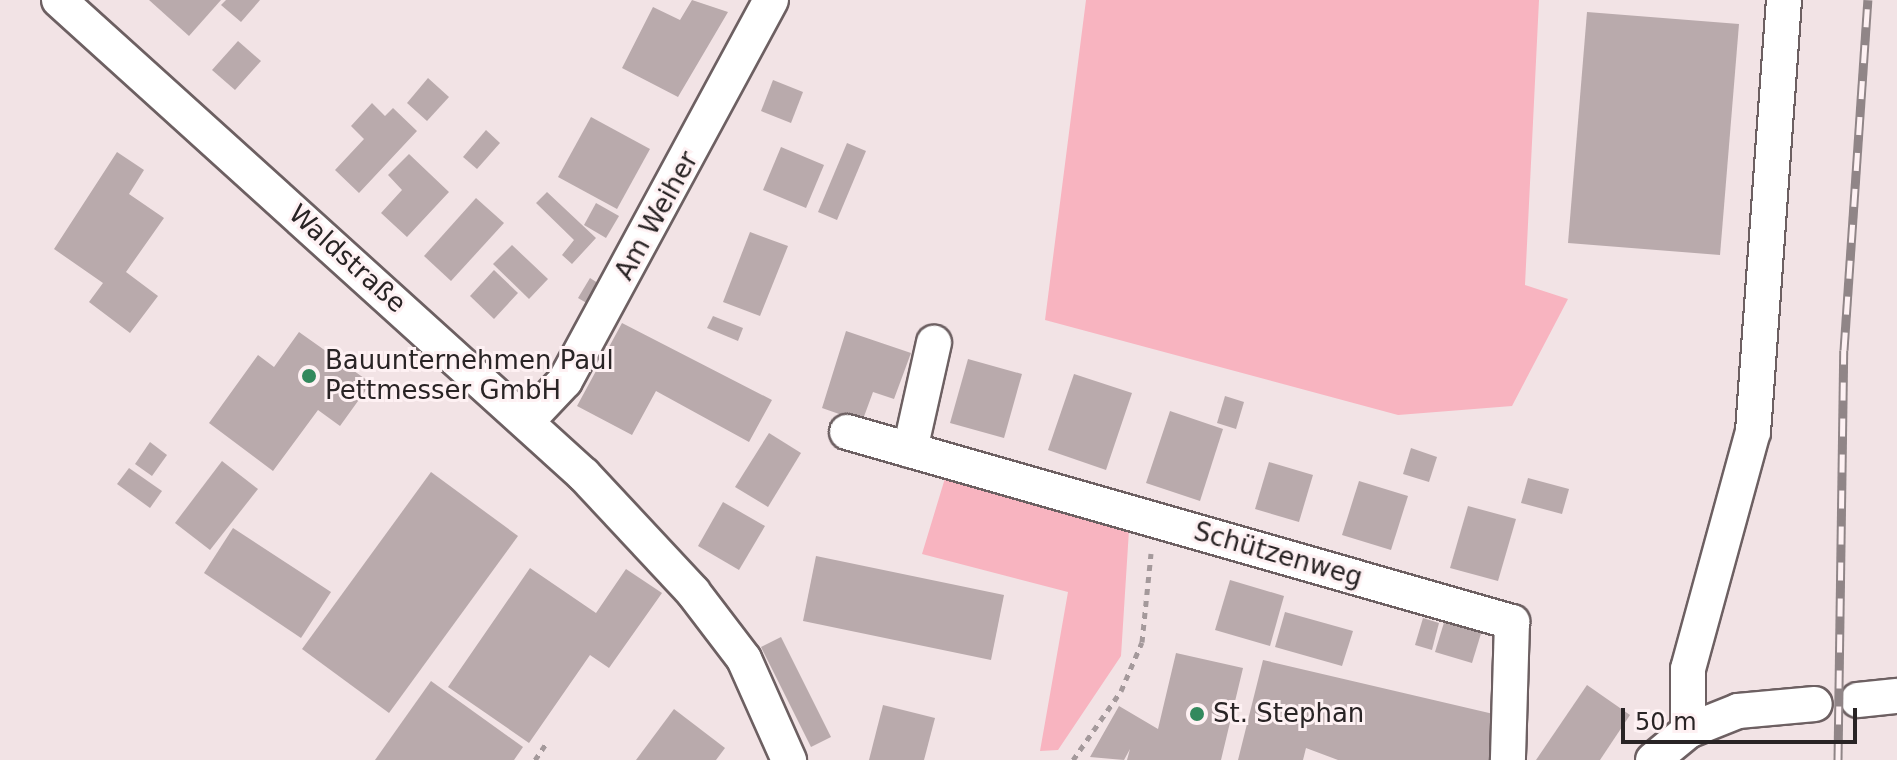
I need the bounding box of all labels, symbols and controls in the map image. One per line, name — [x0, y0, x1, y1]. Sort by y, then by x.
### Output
street label: Am Weiher — [609, 146, 705, 286]
street label: Waldstraße — [282, 198, 412, 320]
place label: Bauunternehmen Paul Pettmesser GmbH — [325, 345, 614, 406]
marker: Bauunternehmen Paul Pettmesser GmbH — [300, 367, 318, 385]
street label: Schützenweg — [1190, 516, 1366, 594]
scale bar — [1625, 692, 1861, 742]
place label: St. Stephan — [1213, 698, 1364, 730]
marker: St. Stephan — [1188, 705, 1206, 723]
text: 50 m — [1635, 708, 1697, 736]

